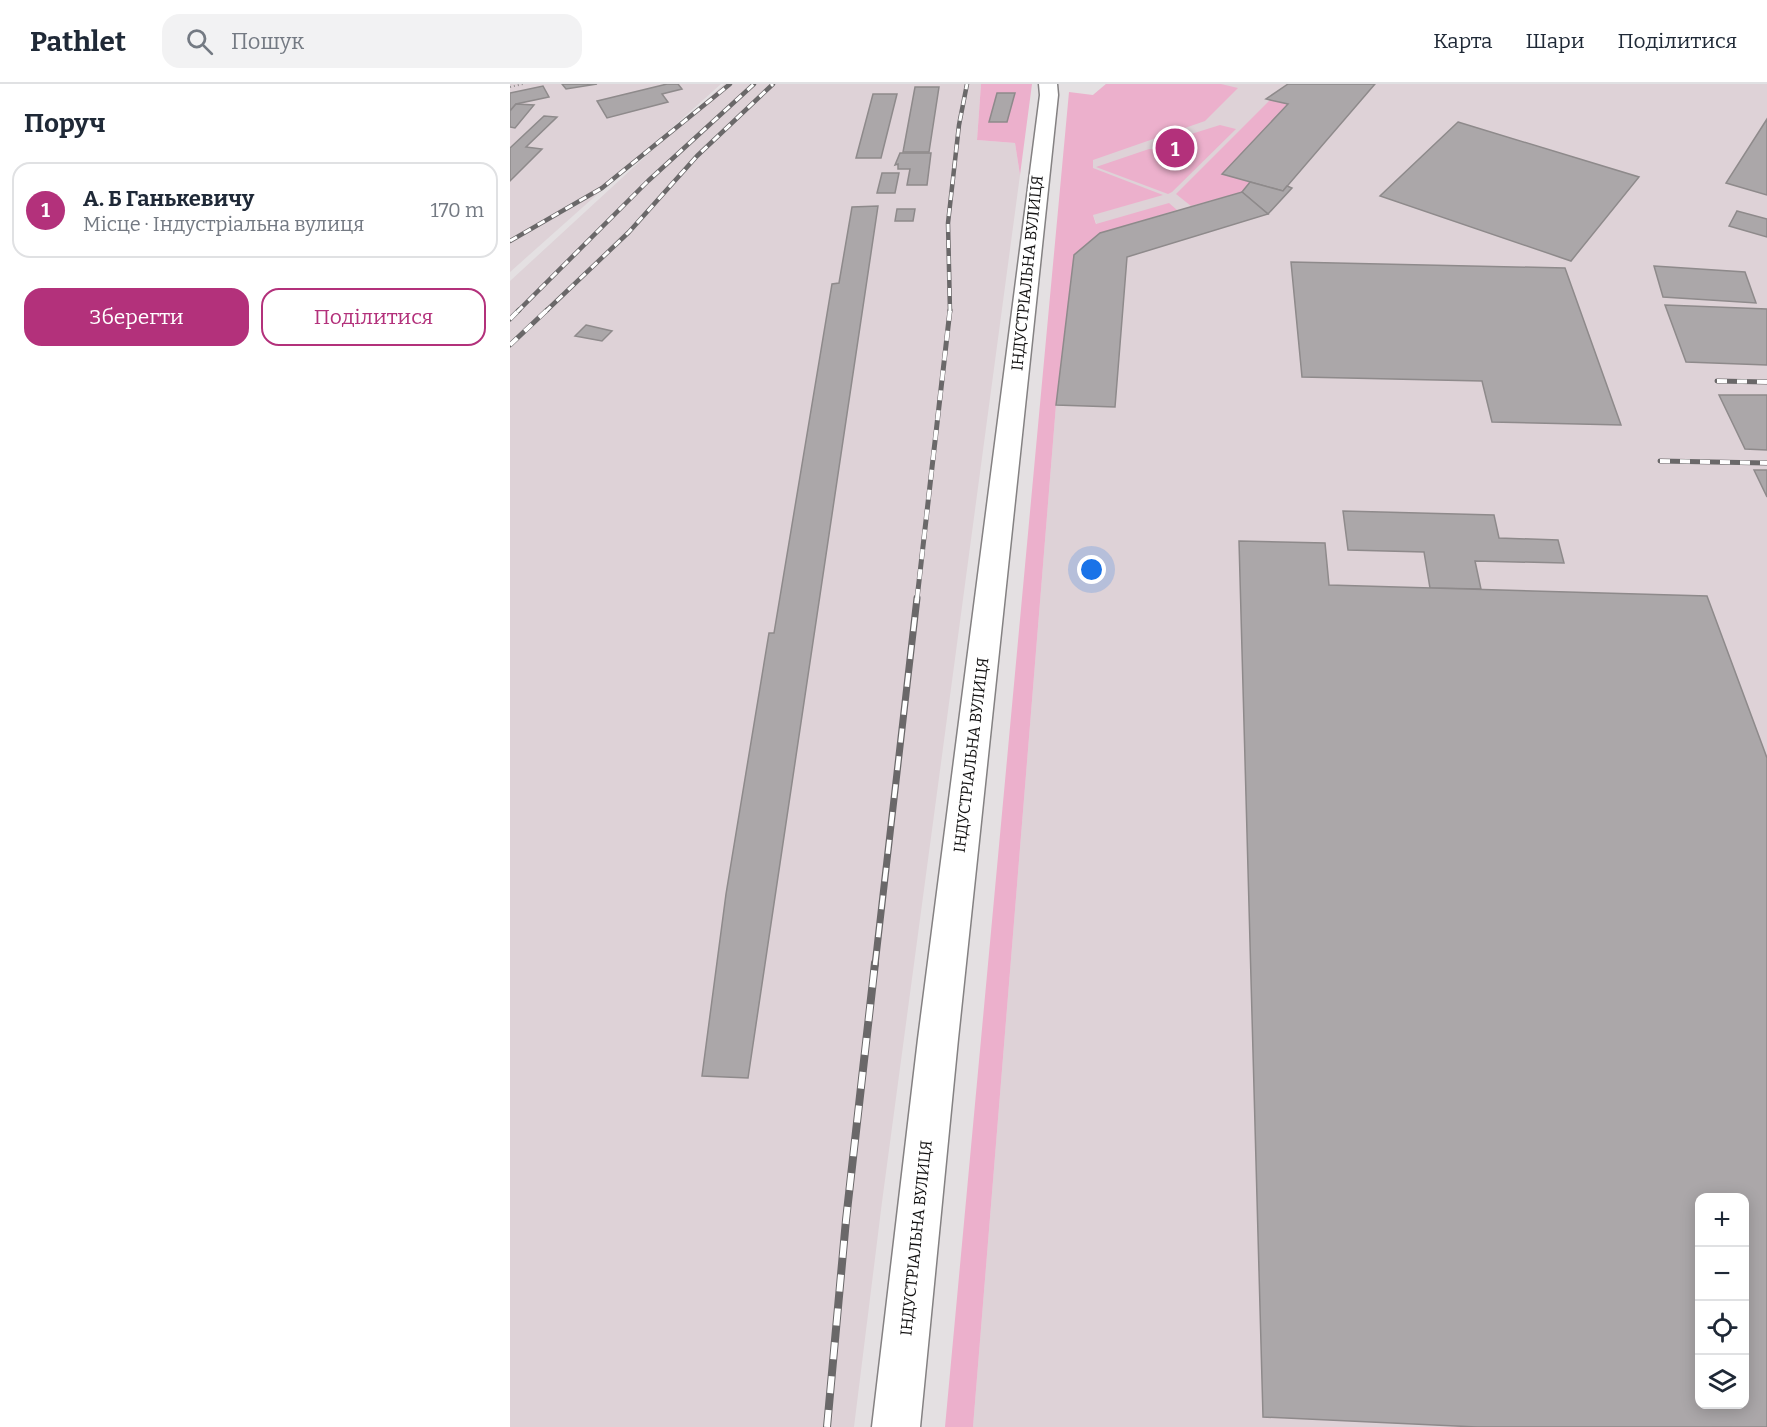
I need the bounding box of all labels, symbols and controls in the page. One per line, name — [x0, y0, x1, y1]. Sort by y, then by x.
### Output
search box — [162, 14, 582, 68]
text: Pathlet — [30, 25, 126, 58]
icon: search — [183, 25, 216, 58]
text: Пошук — [231, 28, 304, 55]
text: Карта — [1433, 28, 1493, 54]
text: Шари — [1526, 28, 1585, 54]
text: Поділитися — [1618, 28, 1737, 54]
text: Поруч — [24, 108, 106, 139]
pin: 1 — [1156, 126, 1194, 170]
street label: ІНДУСТРІАЛЬНА ВУЛИЦЯ — [1007, 174, 1047, 372]
text: А. Б Ганькевичу — [83, 185, 254, 212]
text: 1 — [41, 198, 50, 222]
text: 170 m — [431, 198, 484, 222]
text: Місце · Індустріальна вулиця — [83, 212, 364, 236]
button: Зберегти — [24, 288, 249, 346]
button: Поділитися — [261, 288, 486, 346]
your location — [1077, 555, 1106, 584]
street label: ІНДУСТРІАЛЬНА ВУЛИЦЯ — [950, 656, 992, 854]
street label: ІНДУСТРІАЛЬНА ВУЛИЦЯ — [896, 1139, 936, 1337]
map controls — [1695, 1193, 1749, 1409]
button: + — [1695, 1193, 1749, 1247]
button: − — [1695, 1247, 1749, 1301]
button: locate — [1695, 1301, 1749, 1355]
button: layers — [1695, 1355, 1749, 1409]

